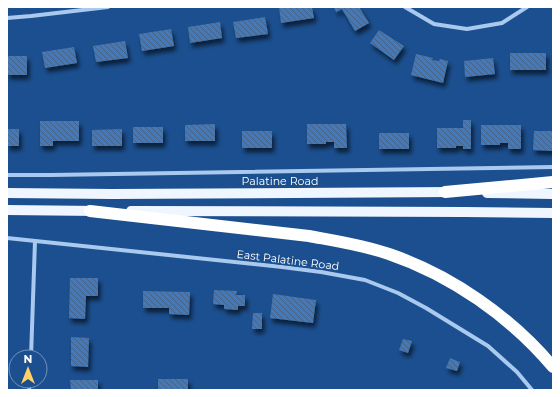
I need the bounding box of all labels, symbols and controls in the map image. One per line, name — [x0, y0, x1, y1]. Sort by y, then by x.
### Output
street label: Palatine Road — [242, 174, 318, 188]
street label: East Palatine Road — [236, 247, 340, 273]
north arrow — [8, 349, 48, 389]
text: N — [24, 352, 32, 366]

